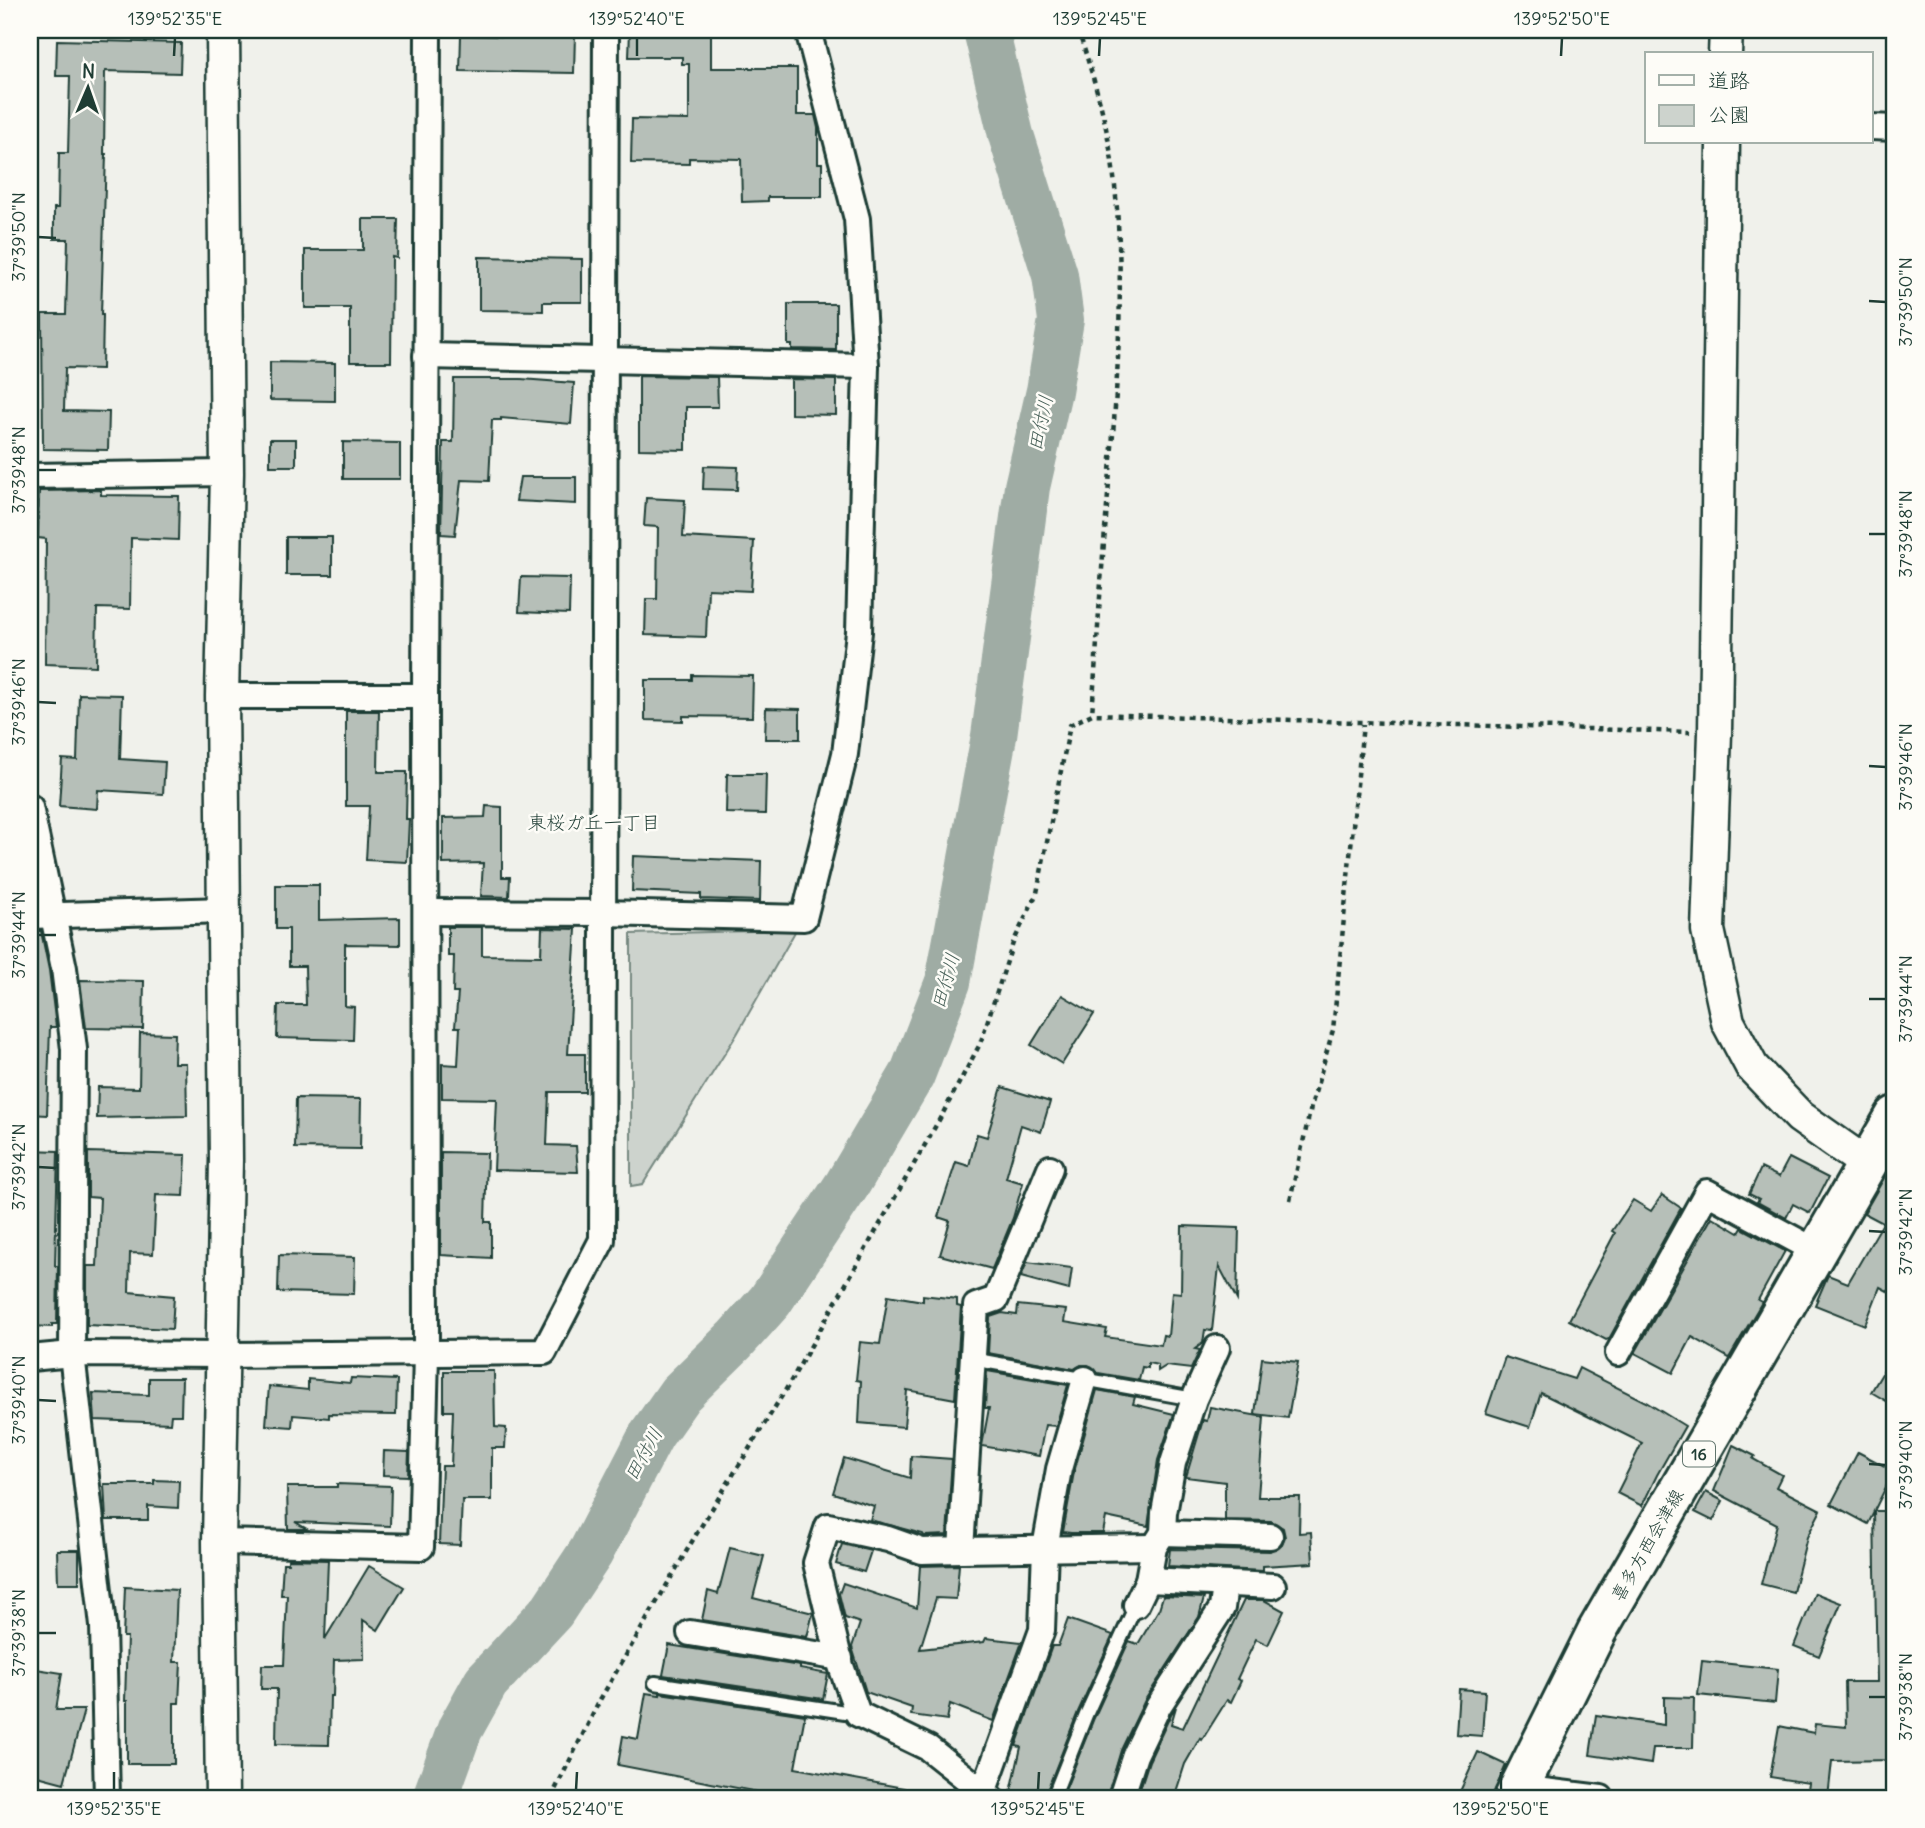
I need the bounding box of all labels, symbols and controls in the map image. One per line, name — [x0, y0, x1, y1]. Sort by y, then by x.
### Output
text: 139°52'35"E — [128, 7, 222, 30]
text: 139°52'40"E — [589, 7, 685, 30]
text: 139°52'45"E — [1053, 7, 1147, 30]
text: 139°52'50"E — [1514, 7, 1610, 30]
north arrow — [52, 52, 122, 122]
legend — [1645, 52, 1872, 144]
text: N — [82, 59, 96, 83]
text: 道路 — [1708, 67, 1750, 94]
text: 公園 — [1708, 101, 1750, 128]
text: 37°39'50"N — [7, 192, 30, 282]
text: 37°39'50"N — [1894, 257, 1917, 347]
water label: 田付川 — [1022, 393, 1058, 453]
text: 37°39'48"N — [7, 426, 30, 514]
text: 37°39'48"N — [1894, 490, 1917, 578]
text: 37°39'46"N — [7, 658, 30, 746]
text: 37°39'46"N — [1894, 723, 1917, 811]
district label: 東桜ガ丘一丁目 — [527, 810, 661, 834]
text: 37°39'44"N — [7, 891, 30, 979]
water label: 田付川 — [926, 950, 964, 1012]
text: 37°39'44"N — [1894, 955, 1917, 1043]
text: 37°39'42"N — [7, 1123, 30, 1211]
text: 37°39'42"N — [1894, 1188, 1917, 1276]
text: 37°39'40"N — [7, 1355, 30, 1445]
text: 37°39'40"N — [1894, 1420, 1917, 1510]
water label: 田付川 — [619, 1423, 667, 1485]
road number: 16 — [1683, 1442, 1715, 1466]
street label: 喜多方西会津線 — [1606, 1485, 1688, 1605]
text: 37°39'38"N — [7, 1589, 30, 1677]
text: 37°39'38"N — [1894, 1653, 1917, 1741]
text: 139°52'35"E — [67, 1797, 161, 1820]
text: 139°52'40"E — [528, 1797, 624, 1820]
text: 139°52'45"E — [991, 1797, 1085, 1820]
text: 139°52'50"E — [1453, 1797, 1549, 1820]

